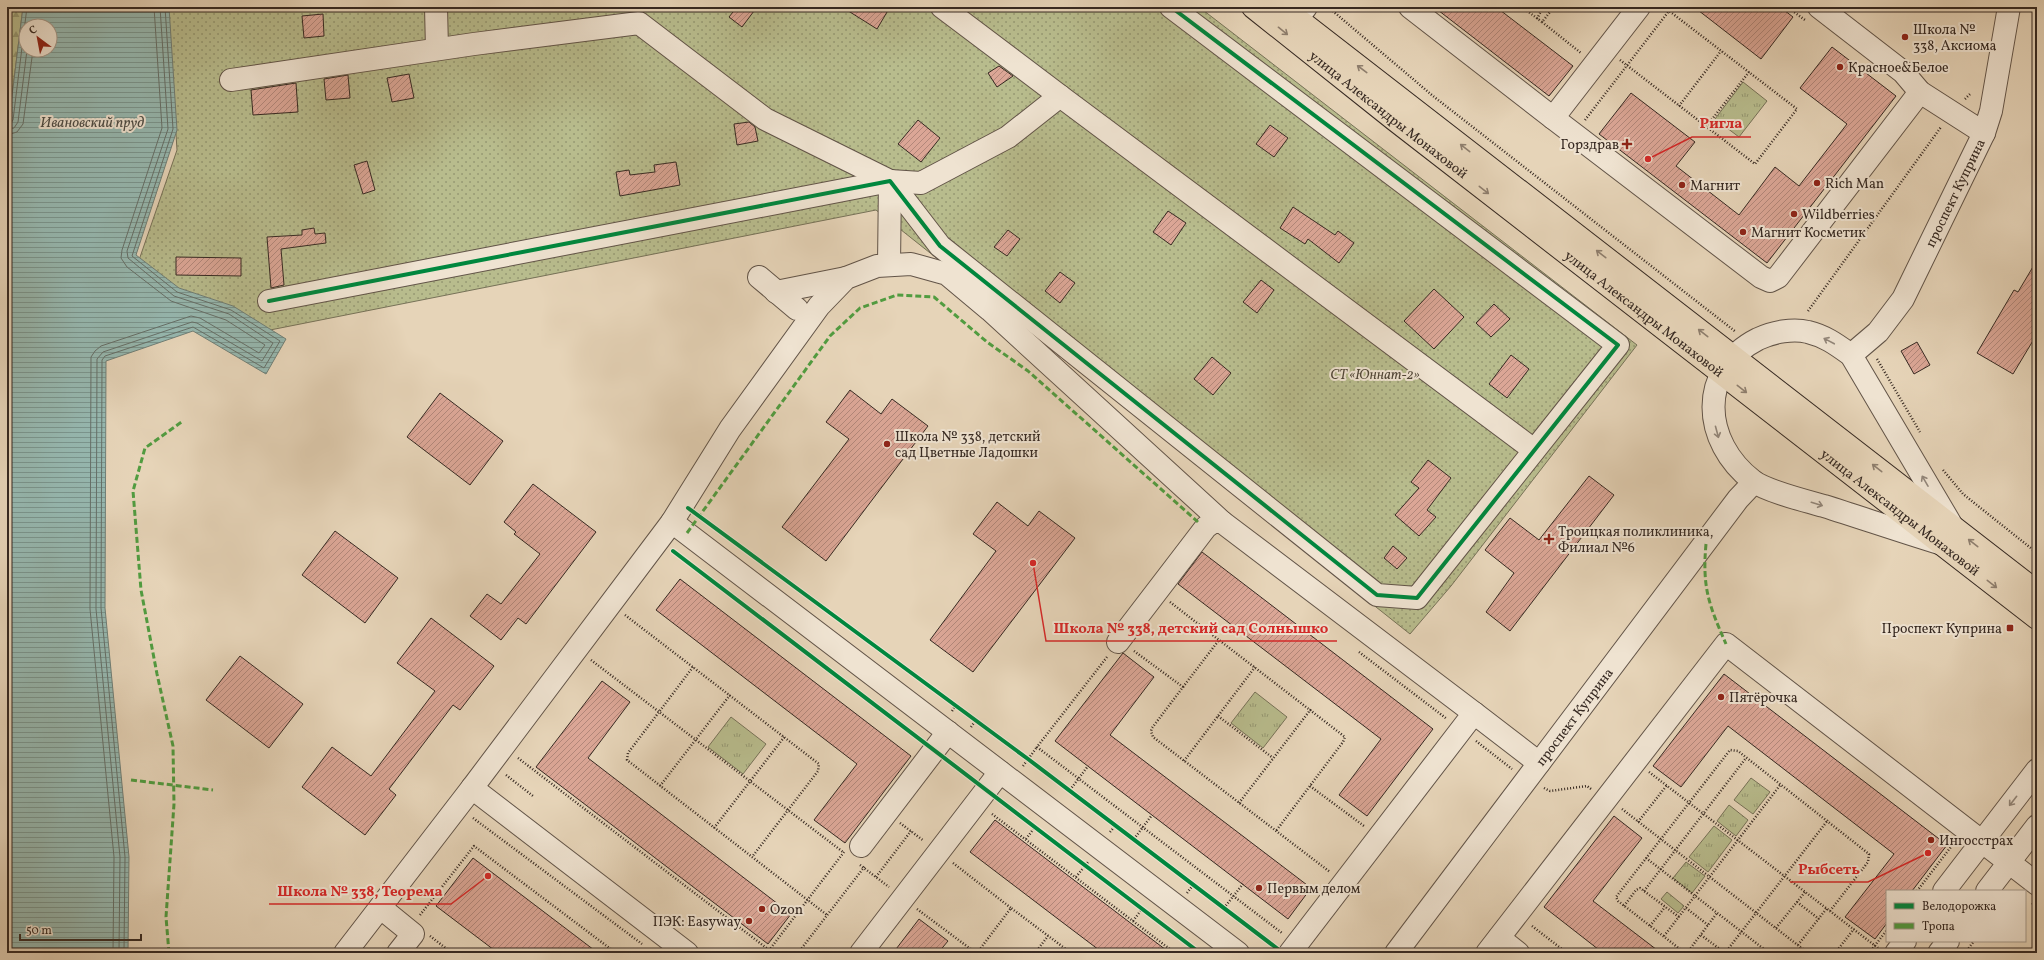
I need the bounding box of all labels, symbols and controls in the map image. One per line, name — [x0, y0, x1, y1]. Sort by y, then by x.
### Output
north arrow — [18, 18, 58, 58]
place label: Школа № 338, Аксиома — [1913, 21, 1997, 56]
text: С — [27, 23, 40, 39]
one-way arrow — [1278, 27, 1288, 36]
marker: Школа № 338, Аксиома — [1900, 32, 1910, 42]
street label: улица Александры Монаховой — [1305, 47, 1471, 184]
place label: Красное&Белое — [1848, 59, 1949, 78]
marker: Красное&Белое — [1835, 62, 1845, 72]
one-way arrow — [1356, 65, 1367, 73]
callout: Ригла — [1692, 110, 1751, 137]
water label: Ивановский пруд — [40, 113, 144, 134]
text: Ригла — [1700, 114, 1742, 135]
place label: Горздрав — [1561, 136, 1619, 155]
street label: проспект Куприна — [1922, 136, 1991, 251]
marker: Горздрав — [1622, 139, 1632, 149]
one-way arrow — [1459, 144, 1470, 153]
place label: Rich Man — [1825, 175, 1884, 194]
place label: Магнит — [1690, 177, 1740, 196]
marker: Rich Man — [1812, 178, 1822, 188]
marker: Магнит — [1677, 180, 1687, 190]
one-way arrow — [1479, 185, 1490, 194]
place label: Wildberries — [1802, 206, 1875, 225]
marker: Wildberries — [1789, 209, 1799, 219]
place label: Магнит Косметик — [1751, 224, 1866, 243]
marker: Магнит Косметик — [1738, 227, 1748, 237]
street label: улица Александры Монаховой — [1560, 247, 1727, 383]
one-way arrow — [1595, 249, 1606, 258]
one-way arrow — [1698, 329, 1709, 338]
one-way arrow — [1823, 336, 1835, 344]
park label: СТ «Юннат-2» — [1330, 366, 1420, 385]
one-way arrow — [1736, 385, 1747, 394]
one-way arrow — [1714, 426, 1721, 439]
place label: Школа № 338, детский сад Цветные Ладошки — [895, 428, 1041, 463]
marker: Школа № 338, детский сад Цветные Ладошки — [882, 439, 892, 449]
street label: улица Александры Монаховой — [1816, 445, 1983, 581]
one-way arrow — [1871, 464, 1882, 472]
one-way arrow — [1921, 475, 1929, 487]
one-way arrow — [1810, 501, 1823, 508]
place label: Троицкая поликлиника, Филиал №6 — [1558, 523, 1713, 558]
marker: Троицкая поликлиника, Филиал №6 — [1543, 533, 1555, 545]
one-way arrow — [1967, 538, 1978, 547]
one-way arrow — [1987, 579, 1998, 588]
callout: Школа № 338, детский сад Солнышко — [1046, 614, 1337, 641]
text: Школа № 338, детский сад Солнышко — [1054, 619, 1329, 640]
place label: Проспект Куприна — [1882, 620, 2002, 639]
marker: Проспект Куприна — [2005, 623, 2015, 633]
street label: проспект Куприна — [1532, 664, 1618, 770]
place label: Пятёрочка — [1729, 689, 1798, 708]
marker: Пятёрочка — [1716, 692, 1726, 702]
one-way arrow — [2009, 795, 2017, 806]
place label: Ингосстрах — [1939, 832, 2013, 851]
marker: Ингосстрах — [1926, 835, 1936, 845]
callout: Рыбсеть — [1790, 855, 1868, 882]
text: Рыбсеть — [1798, 860, 1860, 881]
callout: Школа № 338, Теорема — [269, 877, 451, 904]
place label: Первым делом — [1267, 880, 1361, 899]
text: Школа № 338, Теорема — [277, 882, 443, 903]
marker: Первым делом — [1254, 883, 1264, 893]
legend — [1886, 890, 2026, 942]
text: Велодорожка — [1922, 899, 1996, 915]
place label: Ozon — [770, 901, 803, 920]
marker: Ozon — [757, 904, 767, 914]
place label: ПЭК: Easyway — [653, 913, 741, 932]
scale bar — [20, 916, 141, 942]
marker: ПЭК: Easyway — [744, 916, 754, 926]
text: Тропа — [1922, 919, 1955, 935]
text: 50 m — [26, 923, 52, 939]

